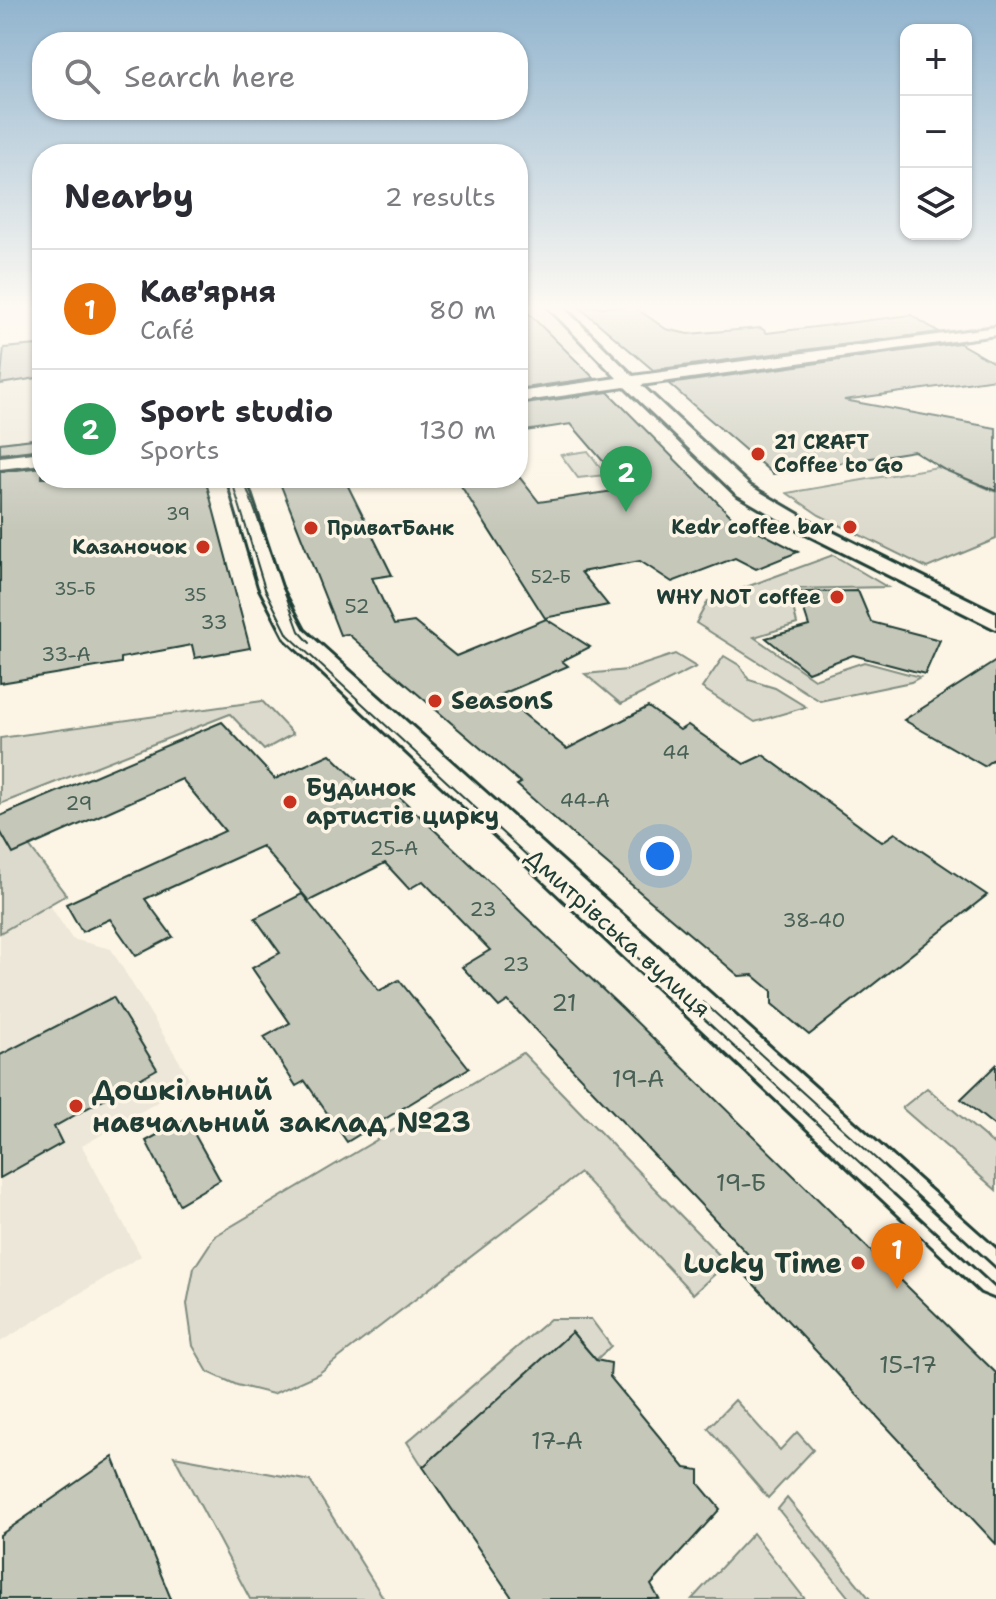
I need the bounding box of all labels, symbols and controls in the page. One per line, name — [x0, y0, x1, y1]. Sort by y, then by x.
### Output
map controls — [900, 24, 972, 240]
button: + — [900, 24, 972, 96]
search box — [32, 32, 528, 120]
icon: search — [60, 54, 104, 98]
text: Search here — [124, 56, 295, 97]
button: − — [900, 96, 972, 168]
button: layers — [900, 168, 972, 240]
text: Nearby — [64, 173, 194, 219]
text: 2 results — [384, 179, 496, 214]
text: Кав'ярня — [140, 271, 276, 312]
text: 1 — [84, 292, 96, 327]
text: 80 m — [429, 292, 496, 327]
text: Café — [140, 312, 195, 347]
text: Sport studio — [140, 391, 333, 432]
text: 2 — [81, 412, 99, 447]
text: 130 m — [419, 412, 496, 447]
place label: 21 CRAFT Coffee to Go — [774, 429, 903, 478]
text: Sports — [140, 432, 220, 467]
marker: 21 CRAFT Coffee to Go — [749, 445, 767, 463]
pin: 2 — [600, 446, 652, 512]
house number: 39 — [166, 502, 190, 526]
place label: Kedr coffee bar — [671, 514, 834, 540]
place label: ПриватБанк — [327, 515, 455, 541]
marker: Kedr coffee bar — [841, 518, 859, 536]
marker: ПриватБанк — [302, 519, 320, 537]
place label: Казаночок — [72, 534, 187, 560]
marker: Казаночок — [194, 538, 212, 556]
house number: 52-Б — [531, 565, 571, 589]
house number: 35-Б — [54, 577, 96, 601]
house number: 35 — [183, 583, 207, 607]
place label: WHY NOT coffee — [656, 584, 821, 610]
marker: WHY NOT coffee — [828, 588, 846, 606]
house number: 52 — [344, 593, 370, 619]
house number: 33 — [201, 609, 227, 635]
house number: 33-А — [41, 641, 91, 667]
place label: SeasonS — [451, 685, 553, 717]
marker: SeasonS — [426, 692, 444, 710]
house number: 44 — [662, 739, 690, 765]
place label: Будинок артистів цирку — [306, 772, 499, 832]
house number: 44-А — [560, 787, 610, 813]
house number: 29 — [66, 790, 92, 816]
marker: Будинок артистів цирку — [281, 793, 299, 811]
house number: 25-А — [370, 835, 418, 861]
your location — [640, 836, 680, 876]
street label: Дмитрівська вулиця — [518, 841, 718, 1025]
house number: 23 — [470, 896, 496, 922]
house number: 38-40 — [782, 907, 846, 933]
house number: 23 — [503, 951, 529, 977]
house number: 21 — [551, 987, 577, 1019]
house number: 19-А — [612, 1063, 664, 1095]
place label: Дошкільний навчальний заклад №23 — [92, 1071, 471, 1141]
marker: Дошкільний навчальний заклад №23 — [67, 1097, 85, 1115]
house number: 19-Б — [716, 1167, 766, 1199]
pin: 1 — [871, 1223, 923, 1289]
place label: Lucky Time — [683, 1244, 842, 1282]
marker: Lucky Time — [849, 1254, 867, 1272]
house number: 15-17 — [879, 1349, 937, 1381]
house number: 17-А — [531, 1425, 583, 1457]

